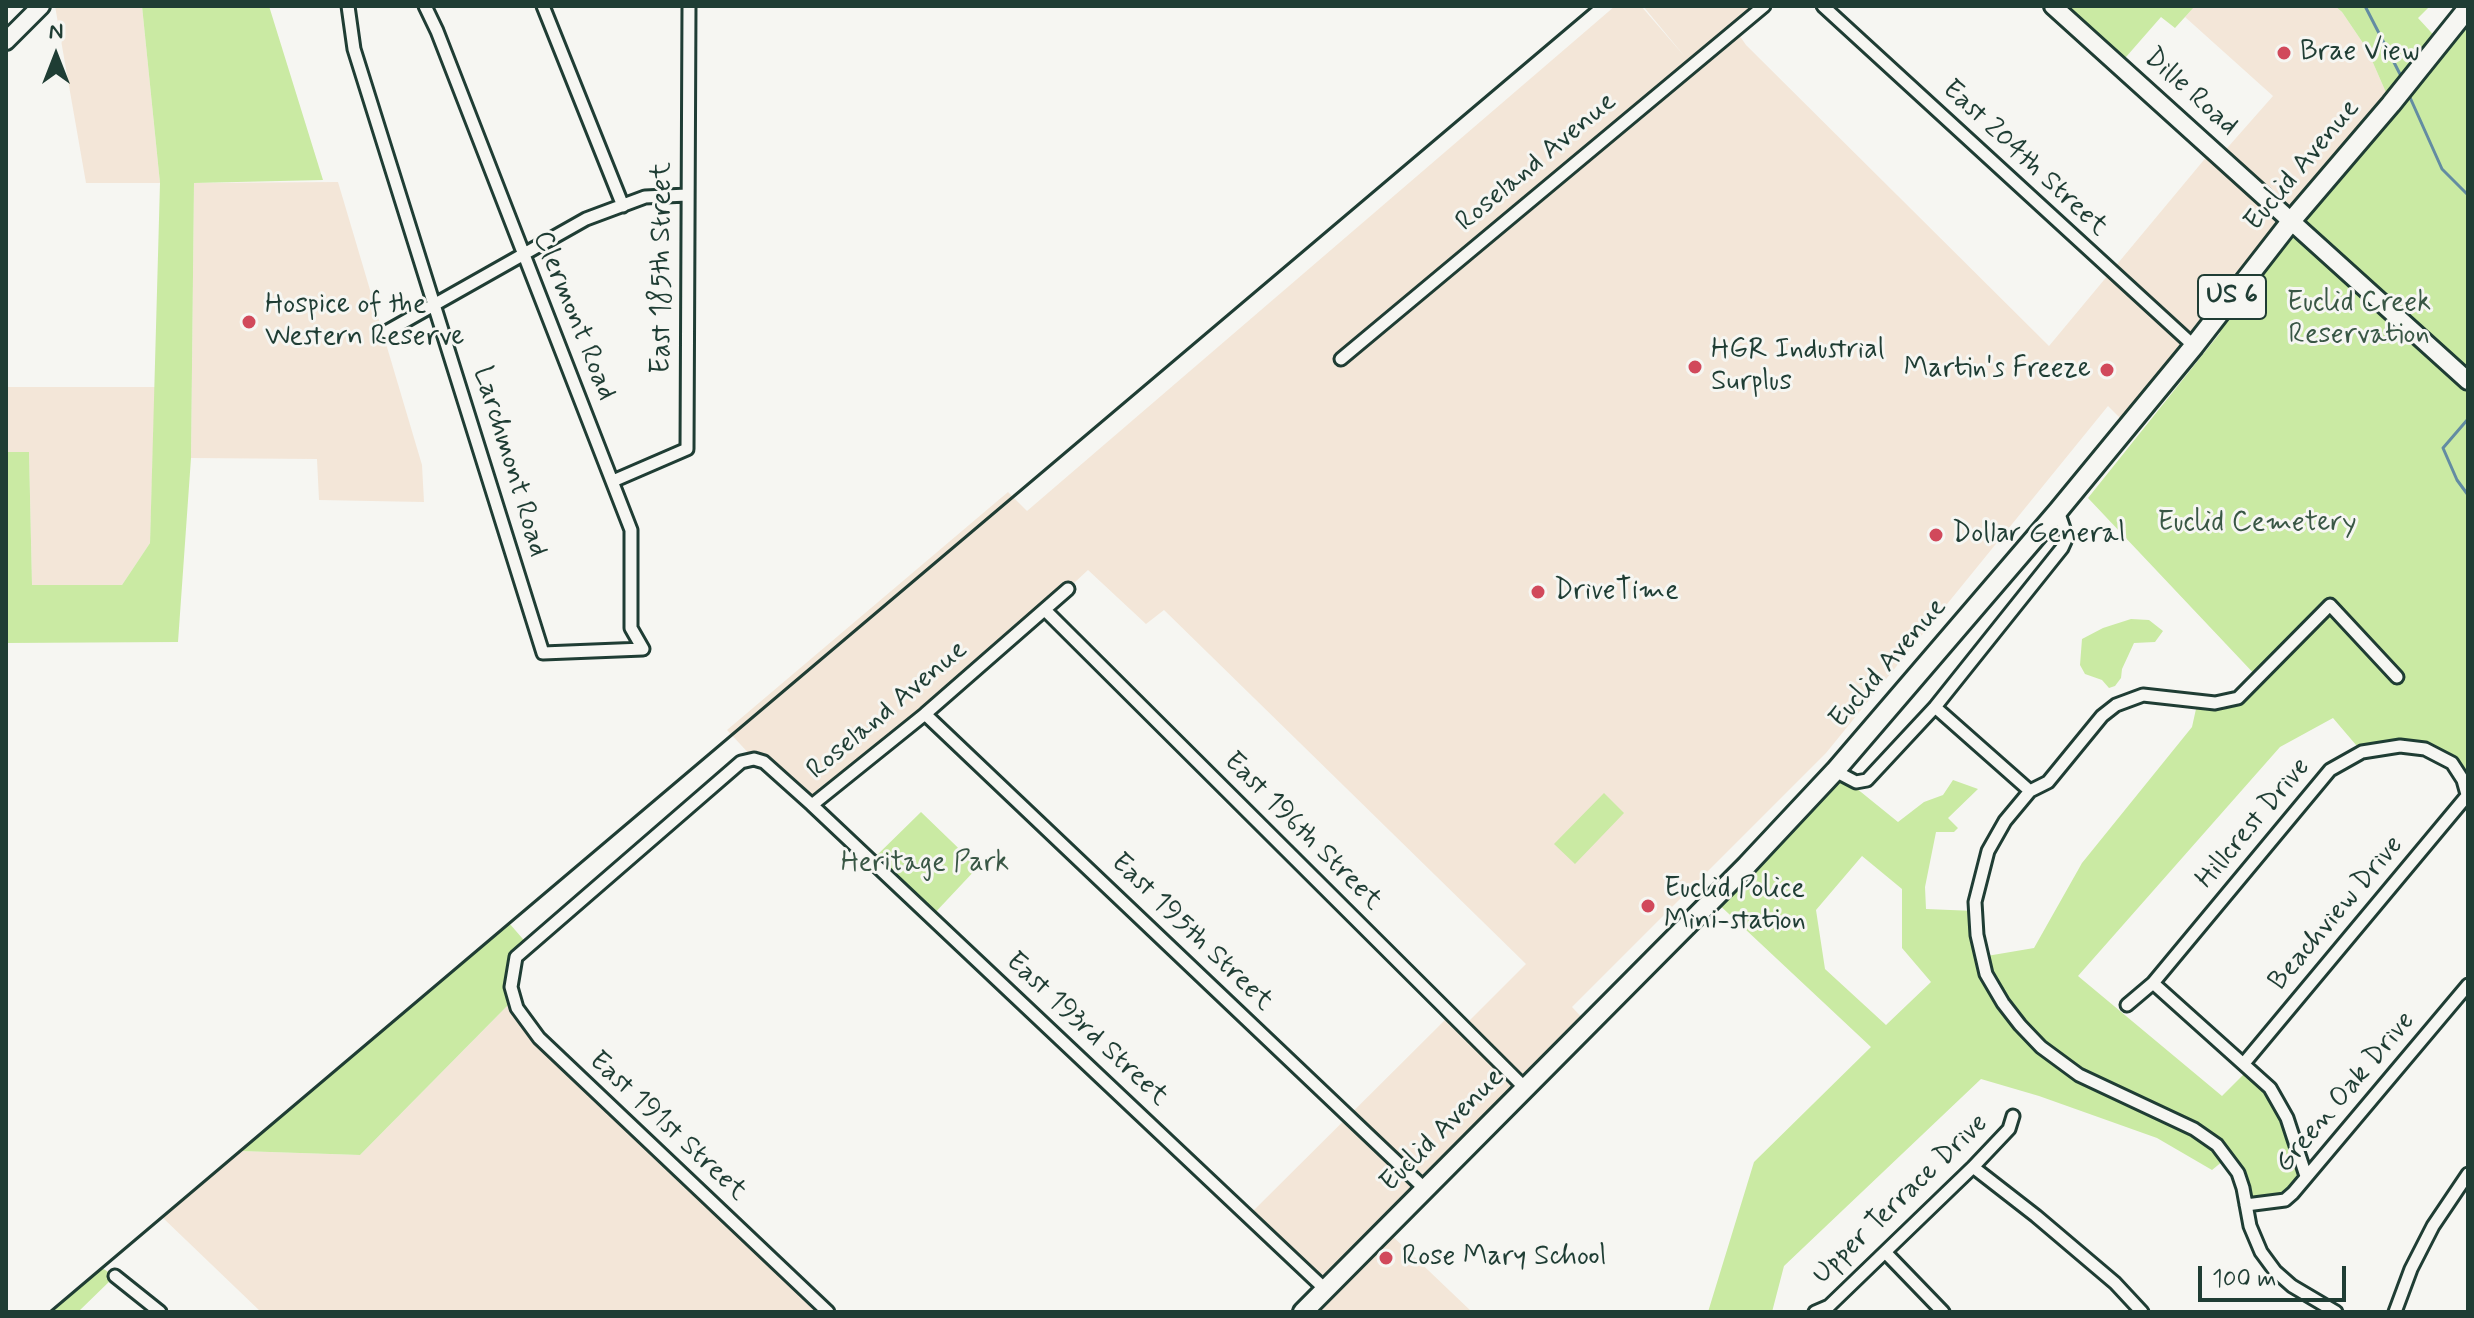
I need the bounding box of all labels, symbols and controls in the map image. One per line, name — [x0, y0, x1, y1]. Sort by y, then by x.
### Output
north arrow — [16, 16, 96, 96]
text: N — [49, 18, 63, 46]
place label: Brae View — [2300, 36, 2419, 70]
street label: Dille Road — [2136, 42, 2244, 144]
marker: Brae View — [2275, 44, 2293, 62]
street label: East 204th Street — [1934, 74, 2114, 244]
street label: Roseland Avenue — [1450, 86, 1624, 240]
street label: Euclid Avenue — [2238, 93, 2368, 239]
street label: East 185th Street — [646, 162, 680, 374]
street label: Clermont Road — [524, 226, 622, 406]
road number: US 6 — [2198, 275, 2266, 319]
park label: Euclid Creek Reservation — [2287, 287, 2431, 353]
place label: Hospice of the Western Reserve — [265, 289, 464, 355]
marker: Hospice of the Western Reserve — [240, 313, 258, 331]
place label: HGR Industrial Surplus — [1711, 334, 1885, 400]
place label: Martin's Freeze — [1904, 353, 2091, 387]
marker: HGR Industrial Surplus — [1686, 358, 1704, 376]
marker: Martin's Freeze — [2098, 361, 2116, 379]
street label: Larchmont Road — [464, 363, 554, 561]
park label: Euclid Cemetery — [2157, 507, 2357, 541]
place label: Dollar General — [1952, 518, 2125, 552]
marker: Dollar General — [1927, 526, 1945, 544]
place label: DriveTime — [1554, 575, 1679, 609]
marker: DriveTime — [1529, 583, 1547, 601]
street label: Euclid Avenue — [1823, 592, 1955, 736]
street label: Roseland Avenue — [801, 634, 975, 788]
street label: East 196th Street — [1216, 746, 1388, 918]
street label: Hillcrest Drive — [2190, 752, 2318, 896]
street label: Beachview Drive — [2262, 830, 2412, 998]
park label: Heritage Park — [841, 847, 1009, 881]
street label: East 195th Street — [1103, 847, 1279, 1019]
place label: Euclid Police Mini-station — [1664, 873, 1806, 939]
marker: Euclid Police Mini-station — [1639, 897, 1657, 915]
street label: East 193rd Street — [998, 946, 1174, 1114]
street label: Green Oak Drive — [2269, 1006, 2423, 1180]
street label: East 191st Street — [581, 1045, 753, 1209]
street label: Euclid Avenue — [1374, 1062, 1512, 1200]
street label: Upper Terrace Drive — [1806, 1108, 1996, 1292]
place label: Rose Mary School — [1402, 1241, 1607, 1275]
marker: Rose Mary School — [1377, 1249, 1395, 1267]
scale bar — [2202, 1250, 2350, 1300]
text: 100 m — [2212, 1264, 2276, 1295]

